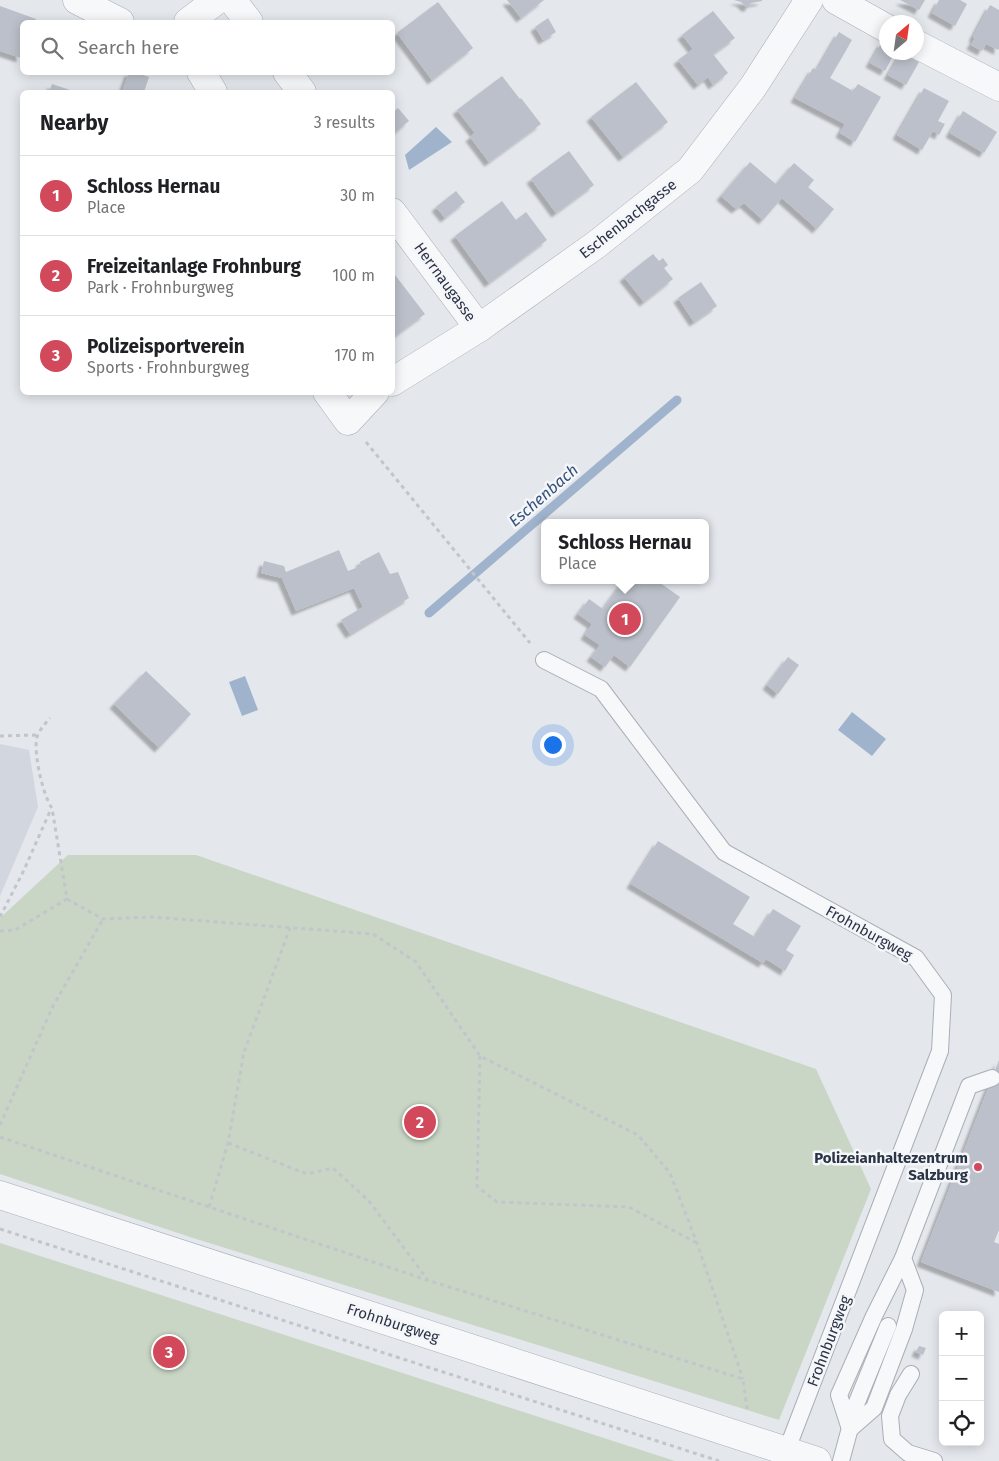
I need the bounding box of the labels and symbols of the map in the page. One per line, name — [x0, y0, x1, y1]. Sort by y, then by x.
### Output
north arrow — [879, 15, 924, 60]
street label: Eschenbachgasse — [576, 175, 680, 263]
street label: Herrnaugasse — [410, 239, 480, 325]
water label: Eschenbach — [505, 460, 582, 531]
pin: 1 — [609, 600, 641, 638]
your location — [540, 732, 566, 758]
street label: Frohnburgweg — [823, 902, 916, 964]
pin: 2 — [404, 1103, 436, 1141]
place label: Polizeianhaltezentrum Salzburg — [814, 1149, 969, 1184]
marker: Polizeianhaltezentrum Salzburg — [972, 1161, 984, 1173]
street label: Frohnburgweg — [803, 1293, 855, 1389]
street label: Frohnburgweg — [344, 1300, 442, 1346]
pin: 3 — [153, 1333, 185, 1371]

